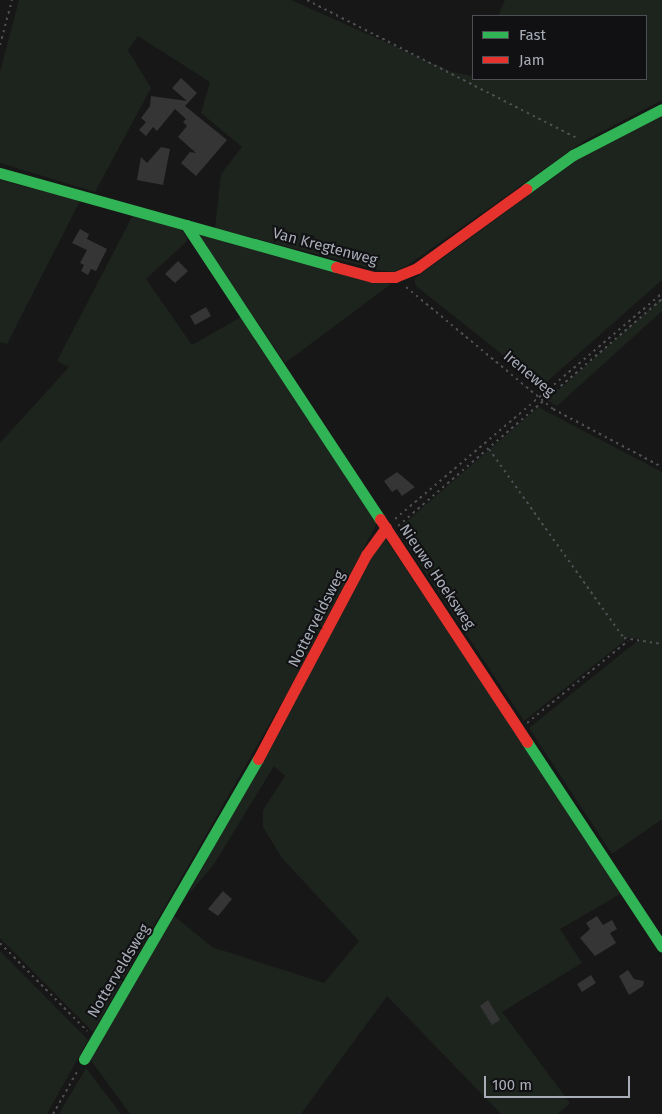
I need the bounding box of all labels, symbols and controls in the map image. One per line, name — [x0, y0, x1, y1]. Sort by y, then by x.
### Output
legend — [472, 15, 647, 80]
text: Fast — [519, 26, 546, 44]
text: Jam — [519, 51, 545, 69]
street label: Van Kregtenweg — [271, 224, 379, 270]
street label: Ireneweg — [500, 347, 558, 401]
street label: Nieuwe Hoeksweg — [395, 521, 479, 633]
street label: Notterveldsweg — [285, 568, 349, 670]
street label: Notterveldsweg — [84, 921, 154, 1021]
scale bar — [487, 1066, 633, 1098]
text: 100 m — [492, 1076, 532, 1094]

